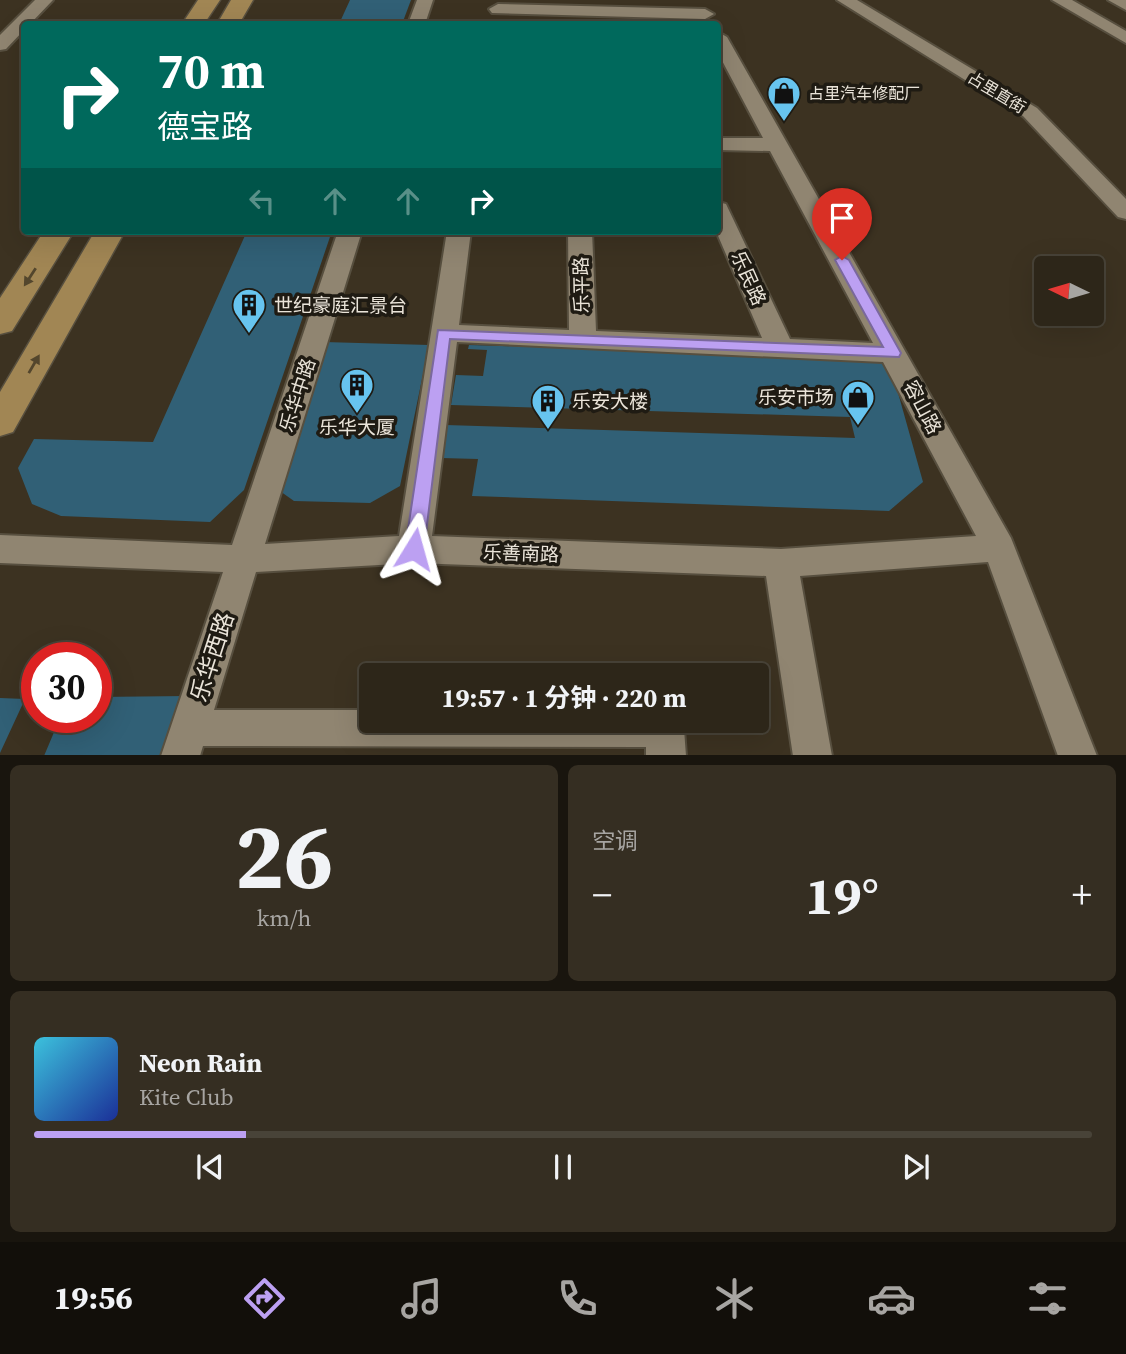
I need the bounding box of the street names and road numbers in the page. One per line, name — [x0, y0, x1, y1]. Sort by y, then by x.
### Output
street label: 占里直街 — [964, 66, 1030, 118]
street label: 乐民路 — [726, 247, 772, 309]
street label: 乐平路 — [568, 256, 594, 314]
street label: 乐华中路 — [273, 355, 321, 435]
street label: 容山路 — [898, 376, 948, 438]
street label: 乐善南路 — [483, 539, 559, 567]
street label: 乐华西路 — [183, 608, 241, 706]

